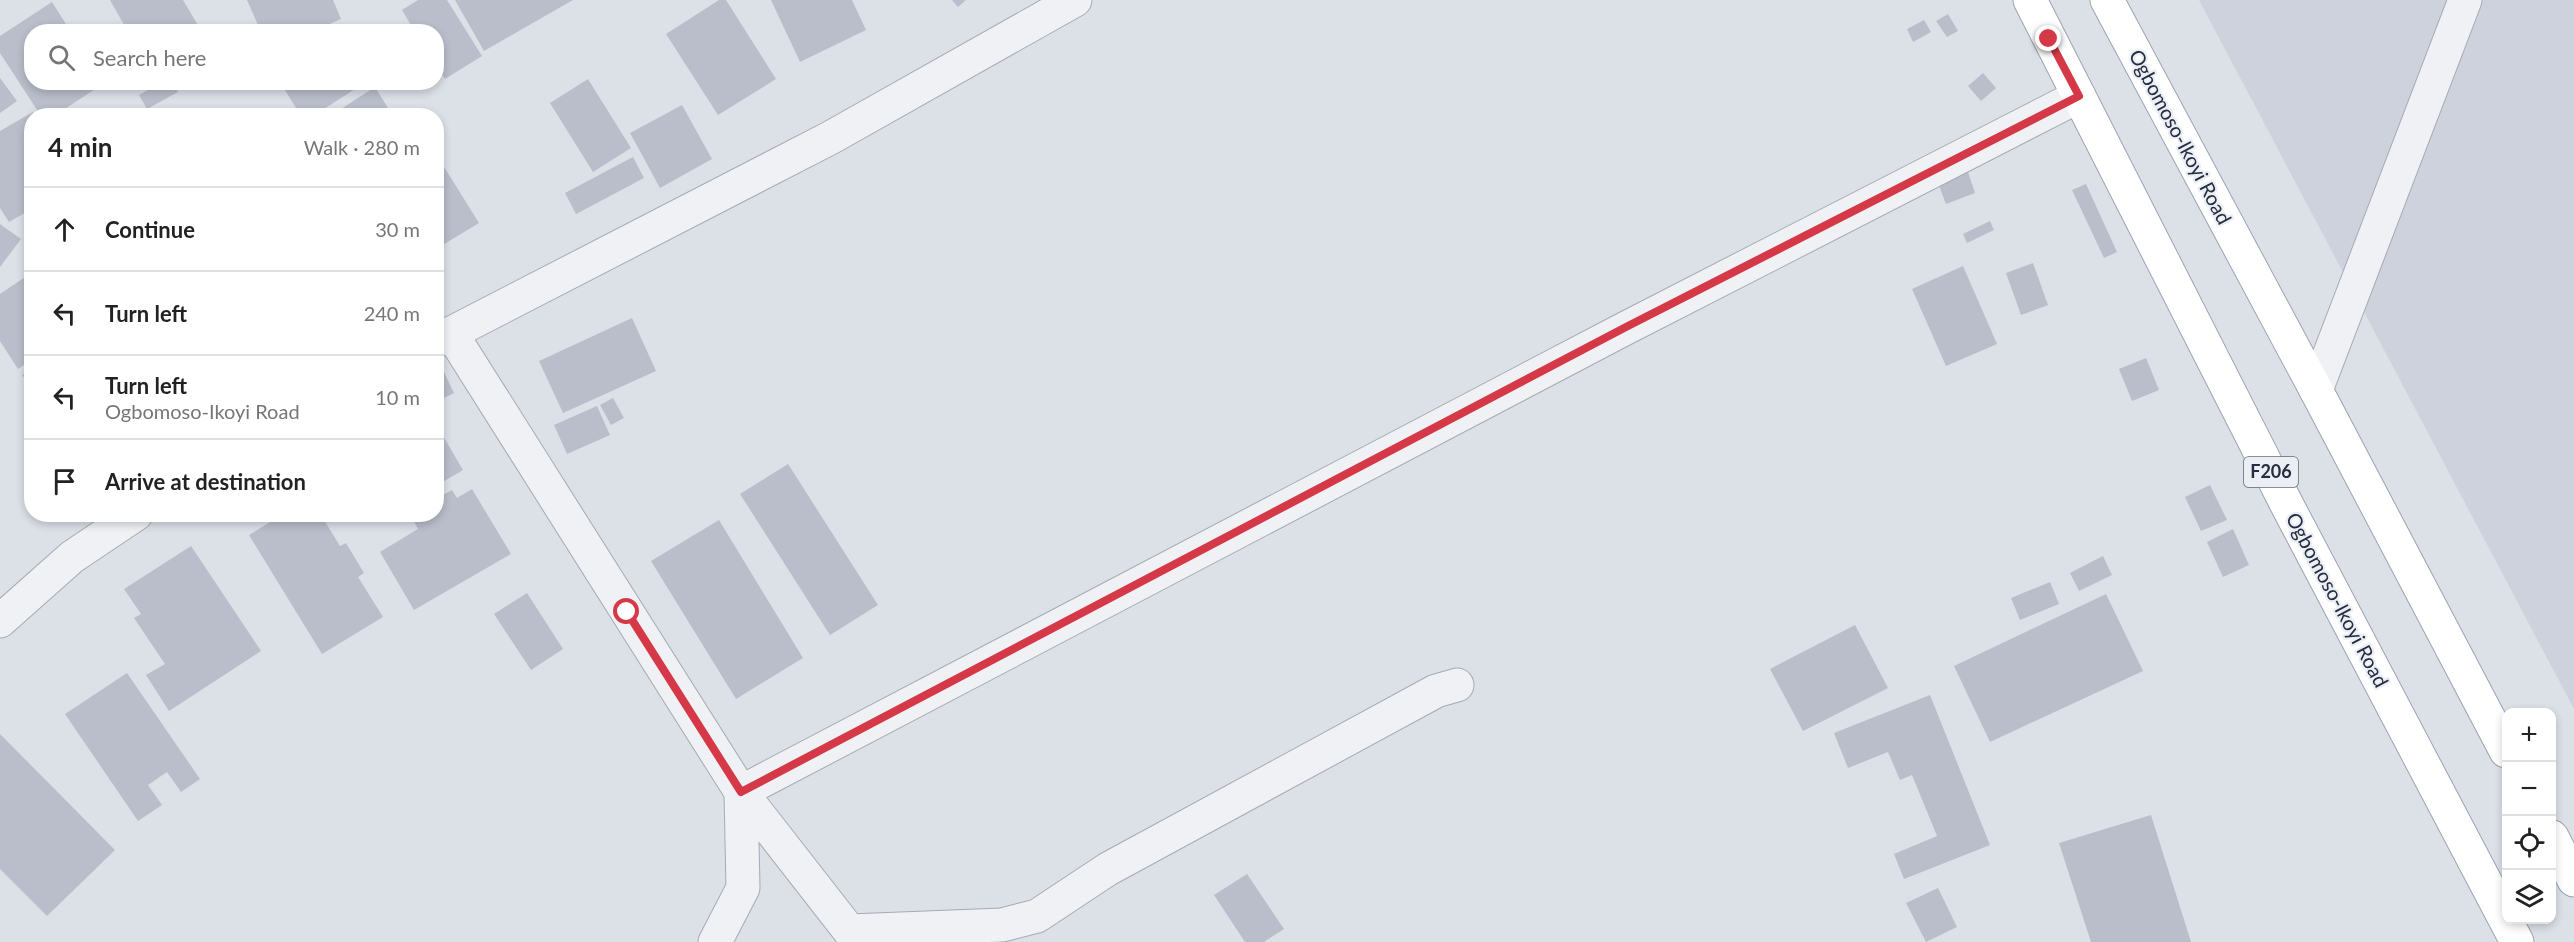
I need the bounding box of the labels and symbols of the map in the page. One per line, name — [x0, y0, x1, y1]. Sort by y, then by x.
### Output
route end — [2035, 25, 2061, 51]
street label: Ogbomoso-Ikoyi Road — [2125, 45, 2237, 228]
road number: F206 — [2244, 457, 2298, 487]
street label: Ogbomoso-Ikoyi Road — [2282, 508, 2394, 691]
route start — [613, 598, 639, 624]

